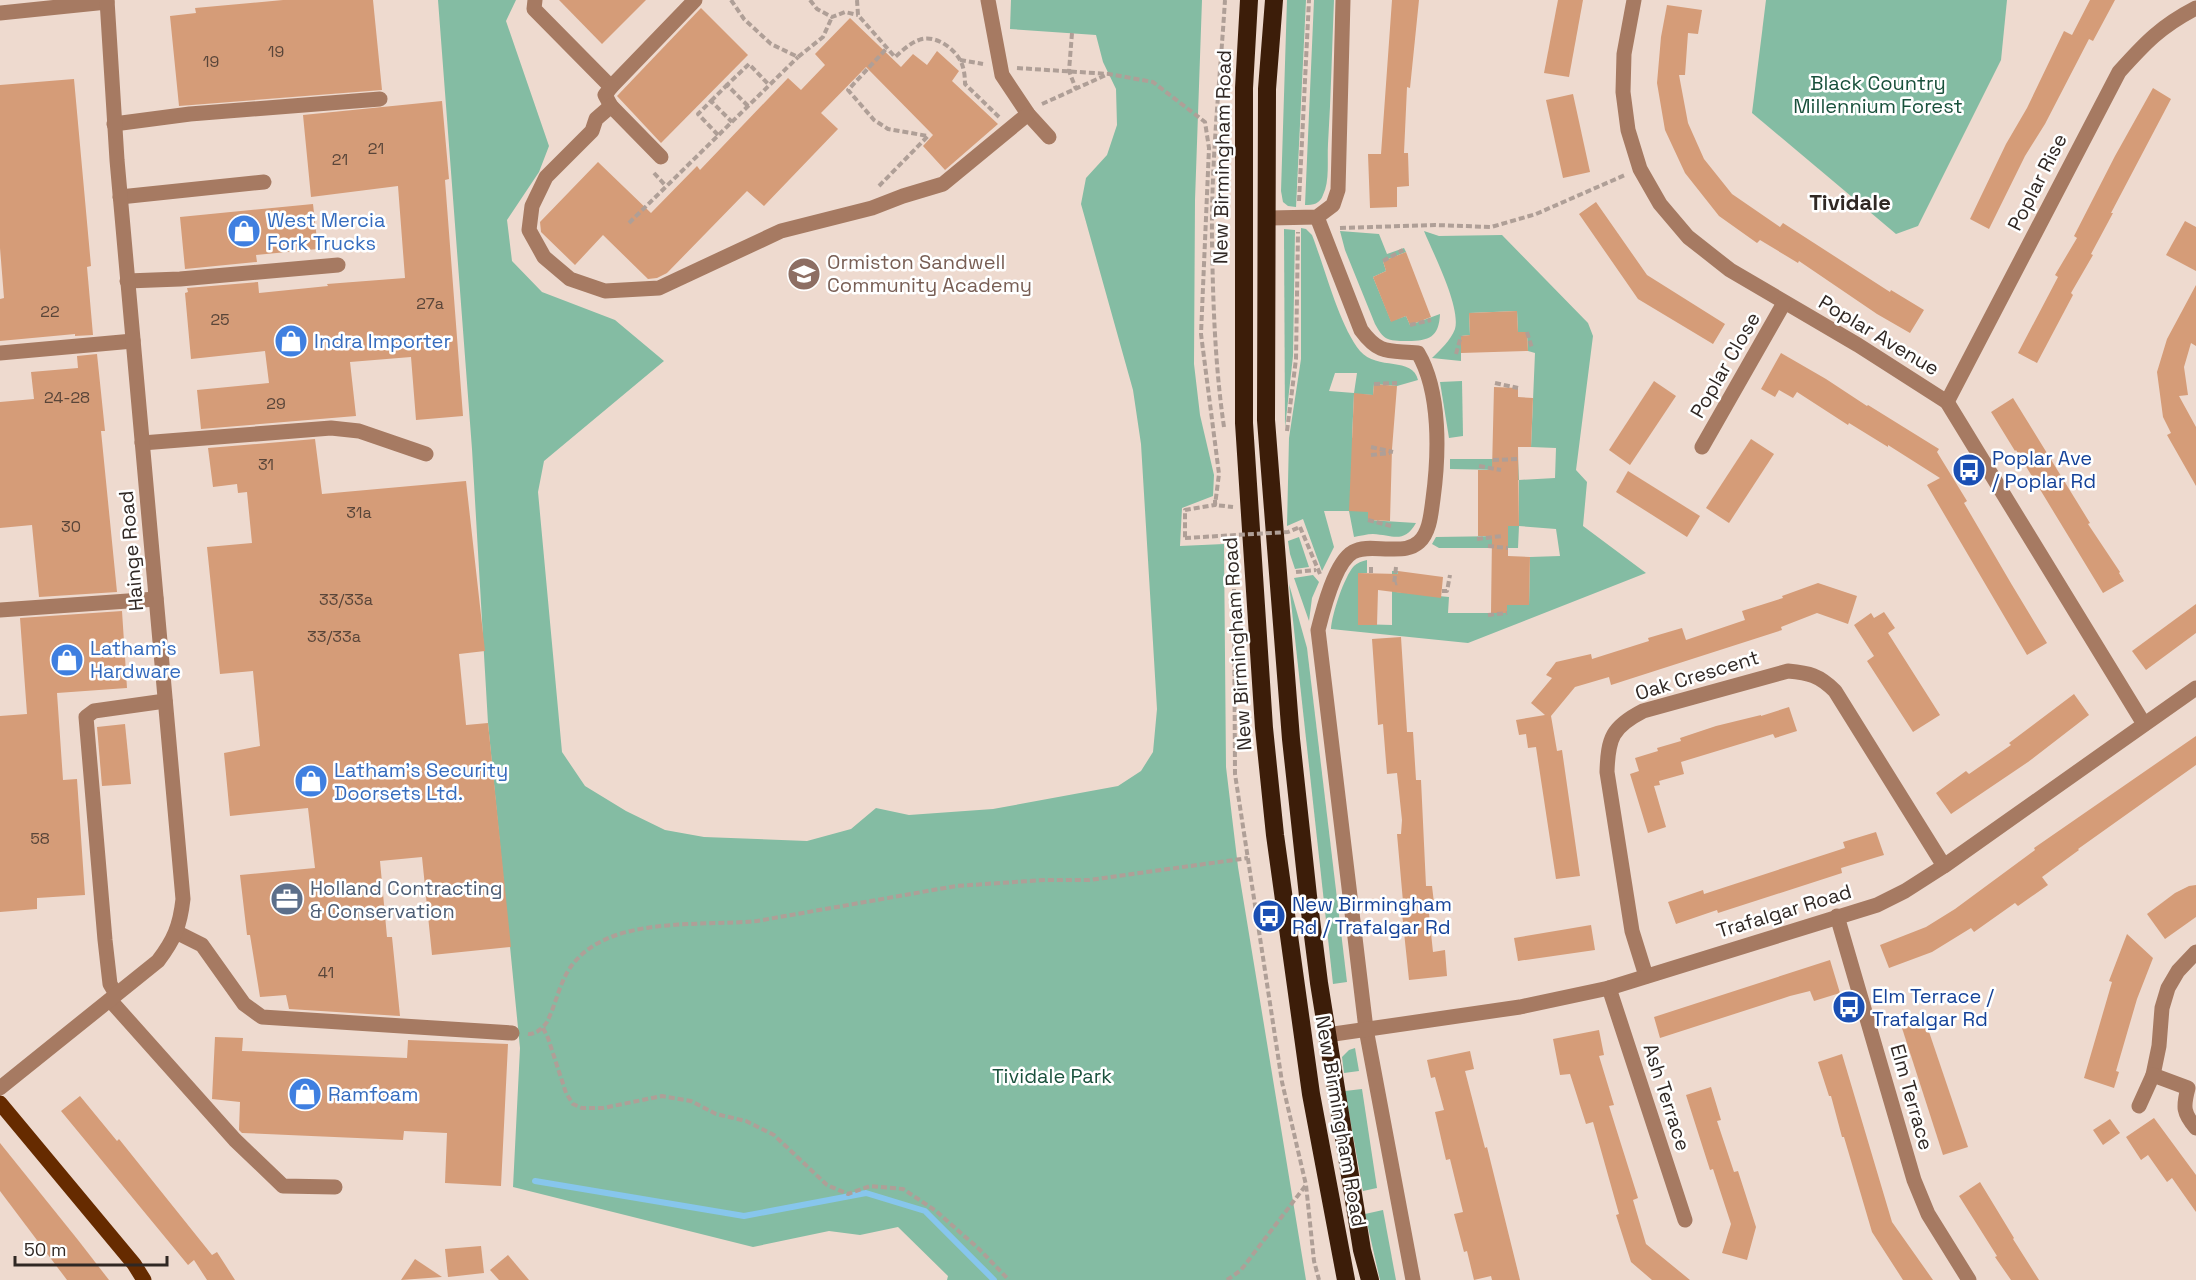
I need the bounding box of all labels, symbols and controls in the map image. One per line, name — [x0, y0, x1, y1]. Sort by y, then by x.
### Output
house number: 19 — [268, 41, 284, 62]
street label: New Birmingham Road — [1207, 50, 1237, 264]
house number: 19 — [203, 51, 219, 72]
park label: Black Country Millennium Forest — [1793, 70, 1963, 119]
street label: Poplar Rise — [2001, 129, 2073, 235]
house number: 21 — [368, 138, 384, 159]
house number: 21 — [332, 149, 348, 170]
district label: Tividale — [1809, 188, 1891, 216]
place label: West Mercia Fork Trucks — [267, 207, 385, 256]
shop icon: West Mercia Fork Trucks — [226, 213, 262, 249]
place label: Ormiston Sandwell Community Academy — [827, 249, 1032, 298]
school or university icon: Ormiston Sandwell Community Academy — [786, 256, 822, 292]
street label: Poplar Avenue — [1814, 289, 1944, 381]
house number: 27a — [416, 293, 444, 314]
house number: 22 — [40, 301, 60, 322]
street label: Poplar Close — [1684, 307, 1766, 423]
house number: 25 — [210, 309, 230, 330]
shop icon: Indra Importer — [273, 323, 309, 359]
place label: Indra Importer — [314, 328, 451, 354]
house number: 24-28 — [44, 387, 90, 408]
house number: 29 — [266, 393, 286, 414]
place label: Poplar Ave / Poplar Rd — [1992, 445, 2096, 494]
bus stop icon: Poplar Ave / Poplar Rd — [1951, 452, 1987, 488]
house number: 31 — [258, 454, 274, 475]
street label: Hainge Road — [113, 490, 149, 612]
house number: 31a — [346, 502, 372, 523]
house number: 30 — [61, 516, 81, 537]
street label: New Birmingham Road — [1217, 536, 1257, 752]
house number: 33/33a — [319, 589, 373, 610]
house number: 33/33a — [307, 626, 361, 647]
place label: Latham's Hardware — [90, 635, 181, 684]
shop icon: Latham's Hardware — [49, 642, 85, 678]
street label: Oak Crescent — [1632, 644, 1762, 706]
place label: Latham's Security Doorsets Ltd. — [334, 757, 508, 806]
shop icon: Latham's Security Doorsets Ltd. — [293, 763, 329, 799]
house number: 58 — [30, 828, 50, 849]
place label: Holland Contracting & Conservation — [310, 875, 503, 924]
street label: Trafalgar Road — [1714, 878, 1854, 944]
office icon: Holland Contracting & Conservation — [269, 881, 305, 917]
place label: New Birmingham Rd / Trafalgar Rd — [1292, 891, 1452, 940]
bus stop icon: New Birmingham Rd / Trafalgar Rd — [1251, 898, 1287, 934]
house number: 41 — [318, 962, 334, 983]
place label: Elm Terrace / Trafalgar Rd — [1872, 983, 1994, 1032]
bus stop icon: Elm Terrace / Trafalgar Rd — [1831, 989, 1867, 1025]
street label: New Birmingham Road — [1310, 1013, 1372, 1229]
street label: Ash Terrace — [1637, 1040, 1697, 1154]
street label: Elm Terrace — [1884, 1041, 1940, 1153]
park label: Tividale Park — [992, 1063, 1112, 1089]
shop icon: Ramfoam — [287, 1076, 323, 1112]
place label: Ramfoam — [328, 1081, 418, 1107]
scale bar — [15, 1229, 166, 1267]
text: 50 m — [24, 1238, 66, 1261]

